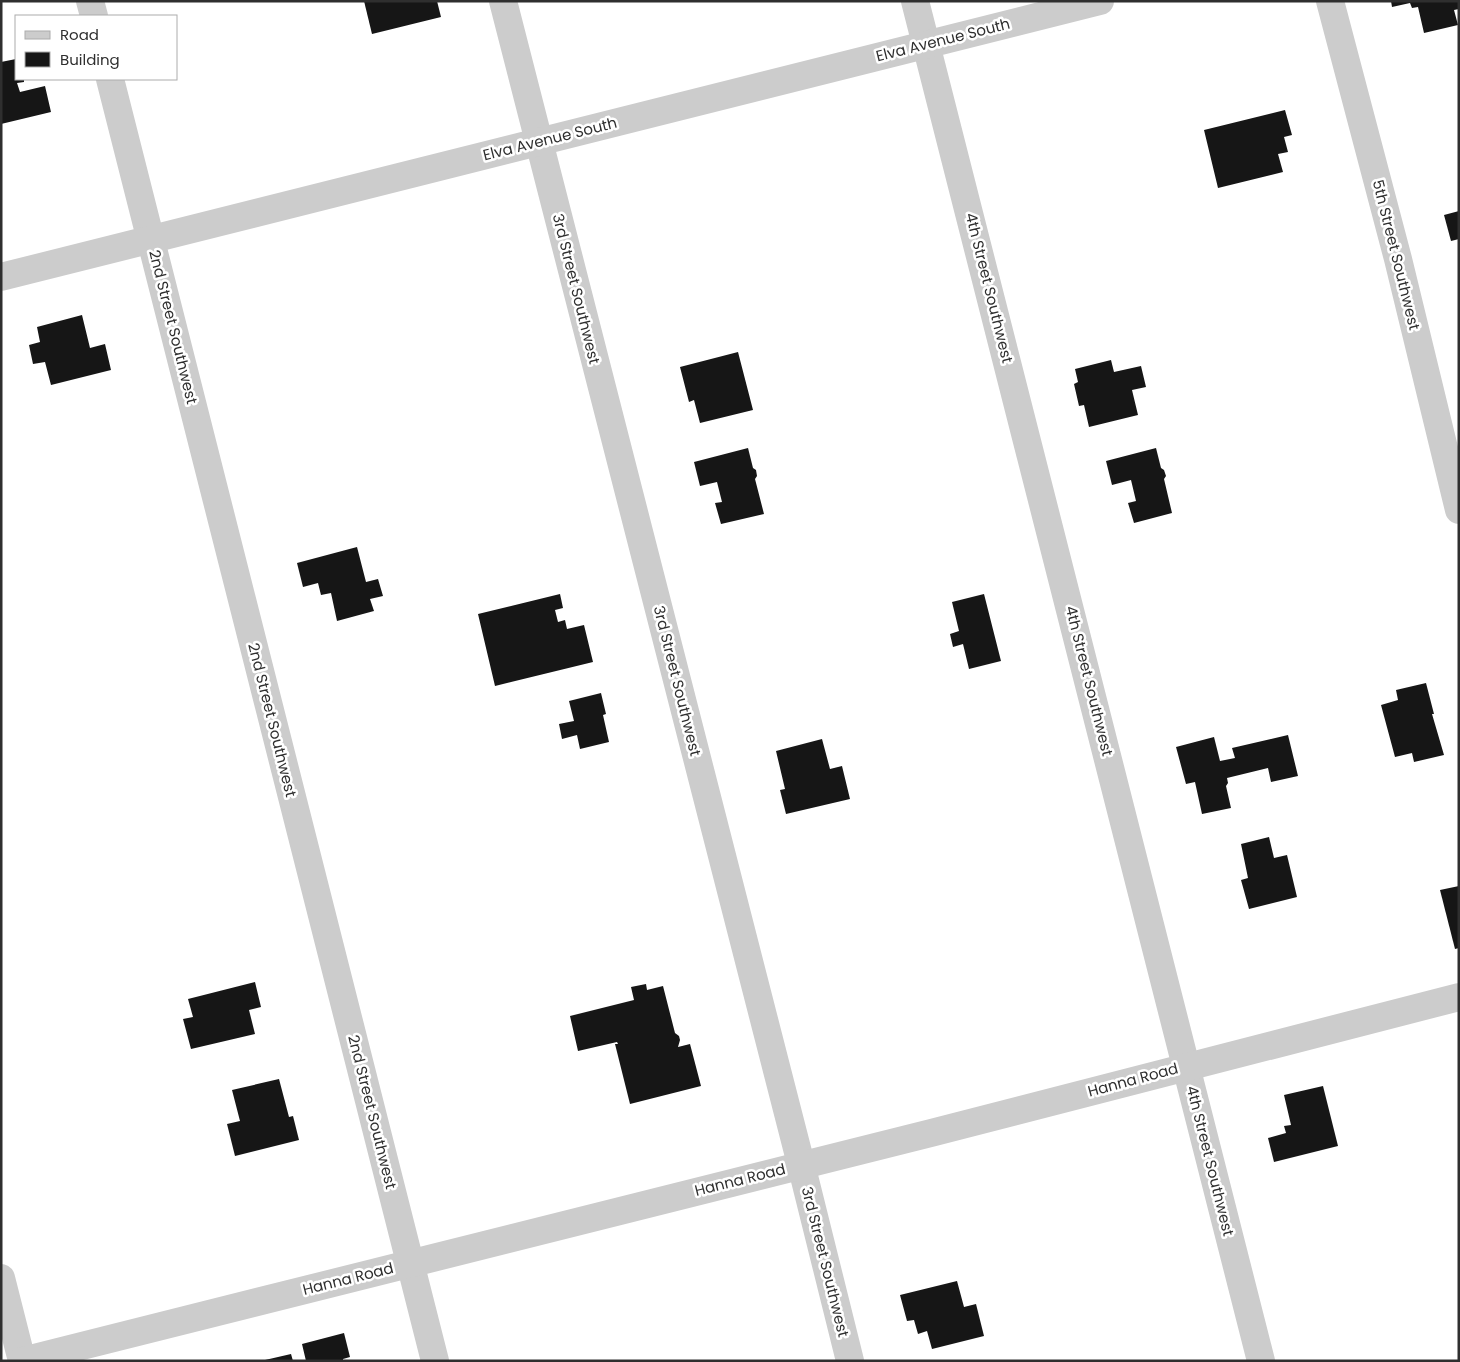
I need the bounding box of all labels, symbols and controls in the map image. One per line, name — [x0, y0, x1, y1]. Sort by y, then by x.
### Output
street label: Elva Avenue South — [874, 13, 1012, 66]
legend — [15, 15, 178, 80]
text: Road — [60, 24, 99, 45]
text: Building — [60, 49, 120, 70]
street label: Elva Avenue South — [481, 112, 619, 165]
street label: 5th Street Southwest — [1368, 177, 1425, 332]
street label: 4th Street Southwest — [961, 210, 1018, 365]
street label: 3rd Street Southwest — [548, 211, 605, 366]
street label: 2nd Street Southwest — [144, 248, 203, 406]
street label: 3rd Street Southwest — [649, 603, 706, 758]
street label: 4th Street Southwest — [1061, 603, 1118, 758]
street label: 2nd Street Southwest — [243, 641, 302, 799]
street label: 2nd Street Southwest — [343, 1033, 402, 1191]
street label: Hanna Road — [1085, 1057, 1180, 1102]
street label: 4th Street Southwest — [1182, 1083, 1239, 1238]
street label: Hanna Road — [692, 1158, 787, 1201]
street label: 3rd Street Southwest — [797, 1184, 854, 1339]
street label: Hanna Road — [300, 1257, 395, 1300]

